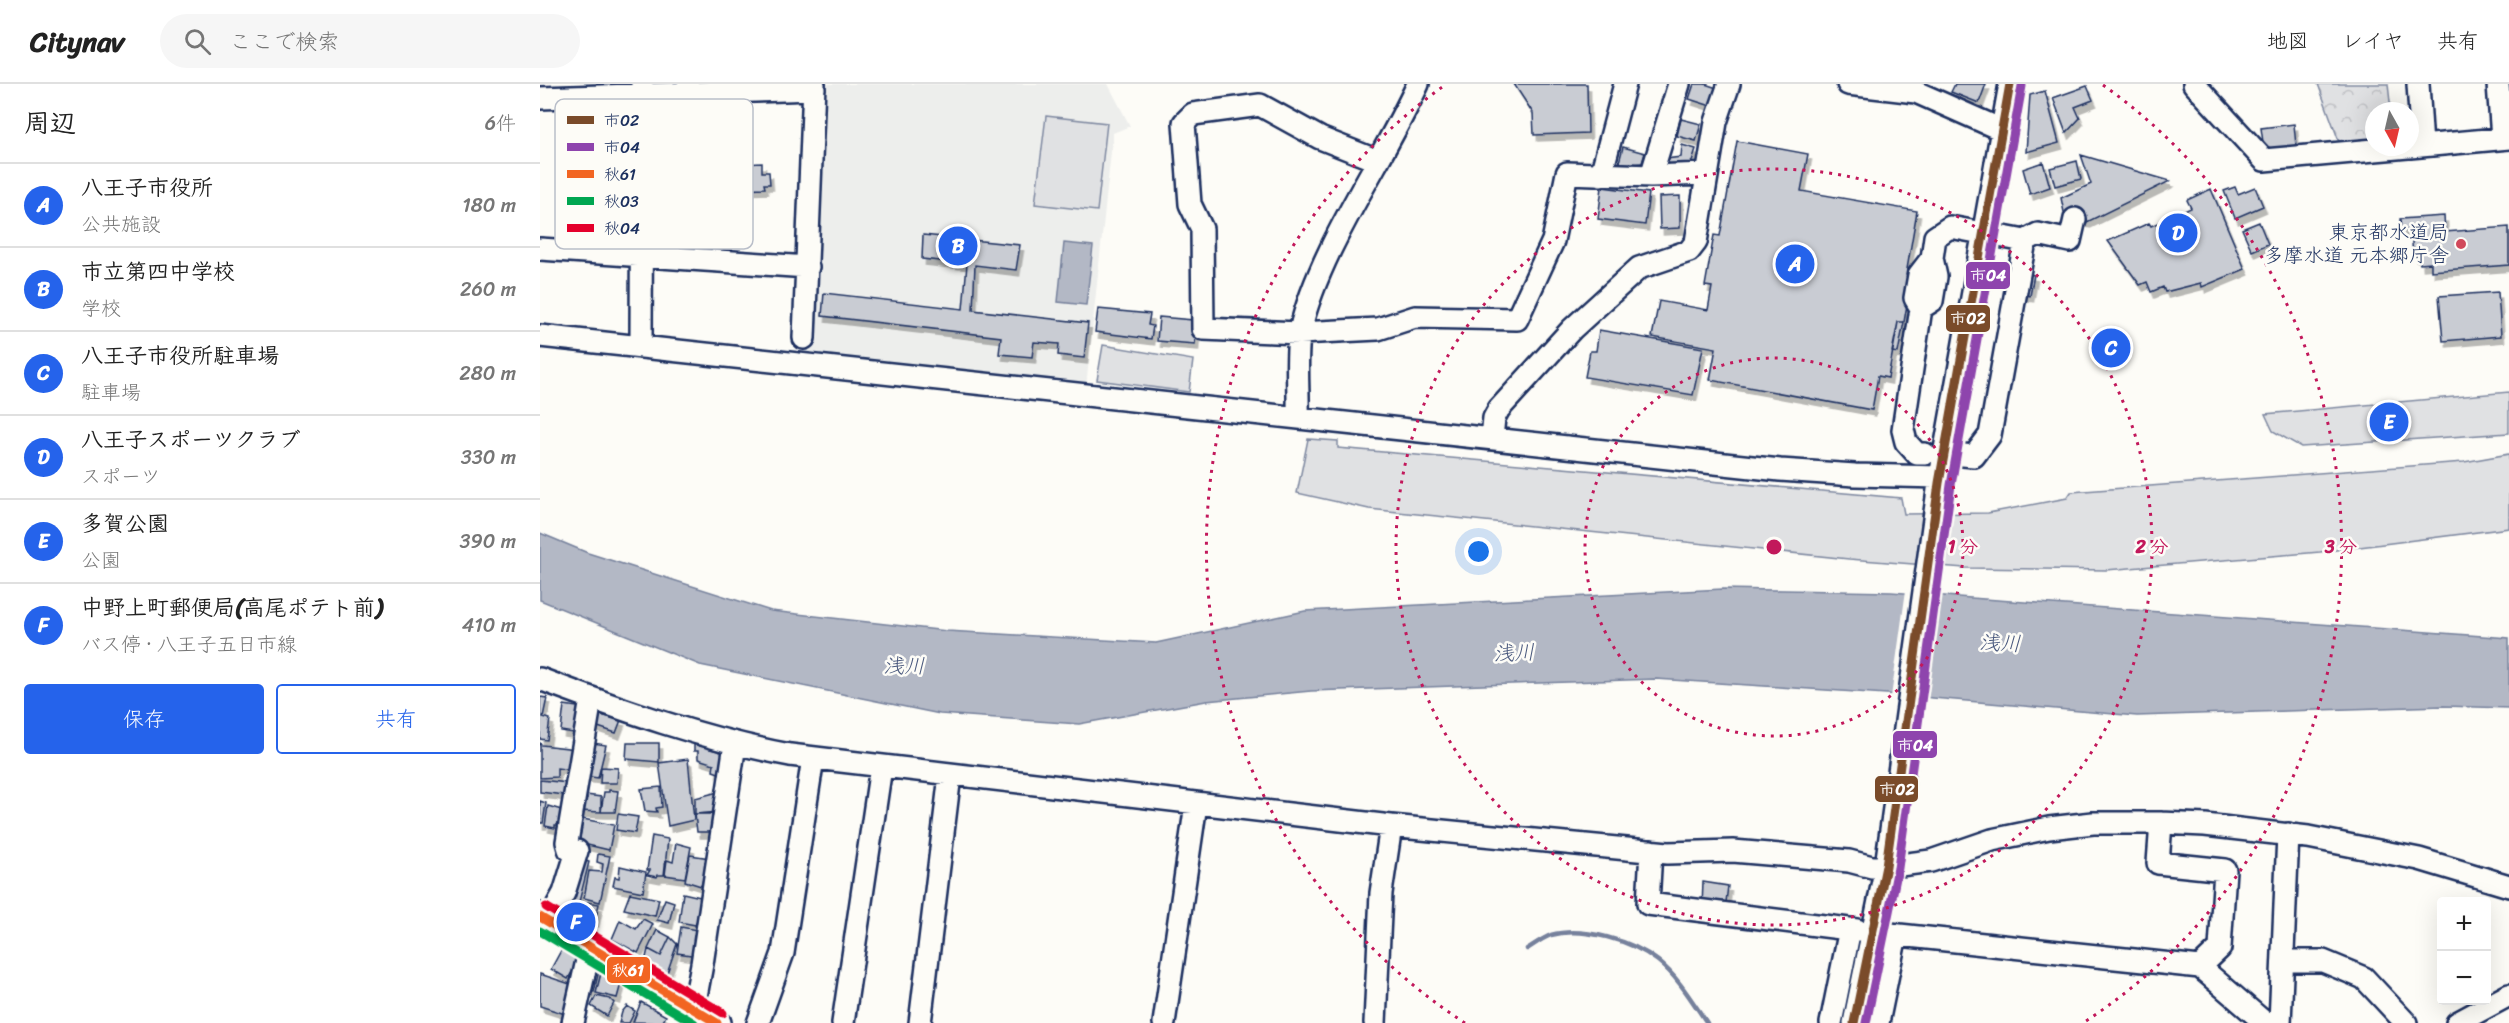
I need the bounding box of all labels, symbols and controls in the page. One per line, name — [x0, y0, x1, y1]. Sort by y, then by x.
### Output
search box — [160, 14, 580, 68]
text: Citynav — [30, 17, 124, 66]
text: ここで検索 — [229, 22, 339, 61]
text: 地図 — [2267, 22, 2309, 60]
text: レイヤ — [2342, 22, 2404, 60]
text: 共有 — [2437, 22, 2479, 60]
icon: search — [181, 25, 214, 58]
legend — [555, 99, 753, 249]
text: 周辺 — [24, 100, 76, 146]
north arrow — [2365, 102, 2419, 156]
text: 6件 — [485, 106, 516, 141]
text: 市02 — [604, 106, 639, 135]
text: 市04 — [604, 133, 640, 162]
text: 秋61 — [604, 160, 636, 189]
text: 八王子市役所 — [81, 168, 213, 207]
text: 秋03 — [604, 187, 639, 216]
text: A — [37, 188, 50, 223]
text: 180 m — [462, 188, 516, 223]
text: 公共施設 — [81, 207, 161, 242]
pin: D — [2158, 210, 2198, 256]
text: 秋04 — [604, 214, 640, 243]
place label: 東京都水道局 多摩水道 元本郷庁舎 — [2264, 215, 2449, 273]
pin: B — [938, 224, 978, 268]
marker: 東京都水道局 多摩水道 元本郷庁舎 — [2454, 237, 2468, 251]
pin: A — [1776, 242, 1814, 286]
text: 市立第四中学校 — [81, 252, 235, 291]
line badge: 市04 — [1965, 261, 2011, 290]
text: 市04 — [1970, 261, 2006, 290]
text: B — [37, 272, 50, 307]
text: 260 m — [460, 272, 516, 307]
text: 学校 — [81, 291, 121, 326]
line badge: 市02 — [1945, 304, 1991, 333]
text: 市02 — [1950, 304, 1986, 333]
pin: C — [2092, 326, 2130, 370]
text: 八王子市役所駐車場 — [81, 336, 279, 375]
text: C — [37, 356, 50, 391]
text: 280 m — [459, 356, 516, 391]
text: 駐車場 — [81, 375, 141, 410]
pin: E — [2370, 400, 2408, 444]
text: 八王子スポーツクラブ — [81, 420, 301, 459]
text: D — [38, 440, 49, 475]
text: 330 m — [461, 440, 516, 475]
text: スポーツ — [81, 459, 161, 494]
text: 多賀公園 — [81, 504, 169, 543]
text: E — [38, 524, 49, 559]
text: 390 m — [460, 524, 516, 559]
text: 1 分 — [1948, 531, 1978, 563]
text: 2 分 — [2134, 531, 2169, 563]
text: 3 分 — [2324, 531, 2357, 563]
your location — [1464, 537, 1493, 566]
centre of rings — [1764, 537, 1784, 557]
text: 公園 — [81, 543, 121, 578]
text: 中野上町郵便局(高尾ポテト前) — [81, 588, 383, 627]
text: F — [38, 608, 49, 643]
text: 410 m — [462, 608, 516, 643]
water label: 浅川 — [1978, 623, 2022, 663]
text: バス停 · 八王子五日市線 — [81, 627, 297, 662]
water label: 浅川 — [1492, 633, 1536, 673]
water label: 浅川 — [883, 647, 925, 685]
button: 保存 — [24, 684, 264, 754]
button: 共有 — [276, 684, 516, 754]
line badge: 市04 — [1892, 730, 1938, 759]
text: 市04 — [1897, 731, 1933, 760]
line badge: 市02 — [1874, 775, 1919, 803]
text: 市02 — [1879, 775, 1915, 804]
map controls — [2437, 897, 2491, 1005]
button: + — [2437, 897, 2491, 951]
pin: F — [556, 900, 596, 944]
button: − — [2437, 951, 2491, 1005]
line badge: 秋61 — [606, 956, 651, 984]
text: 秋61 — [612, 956, 644, 985]

